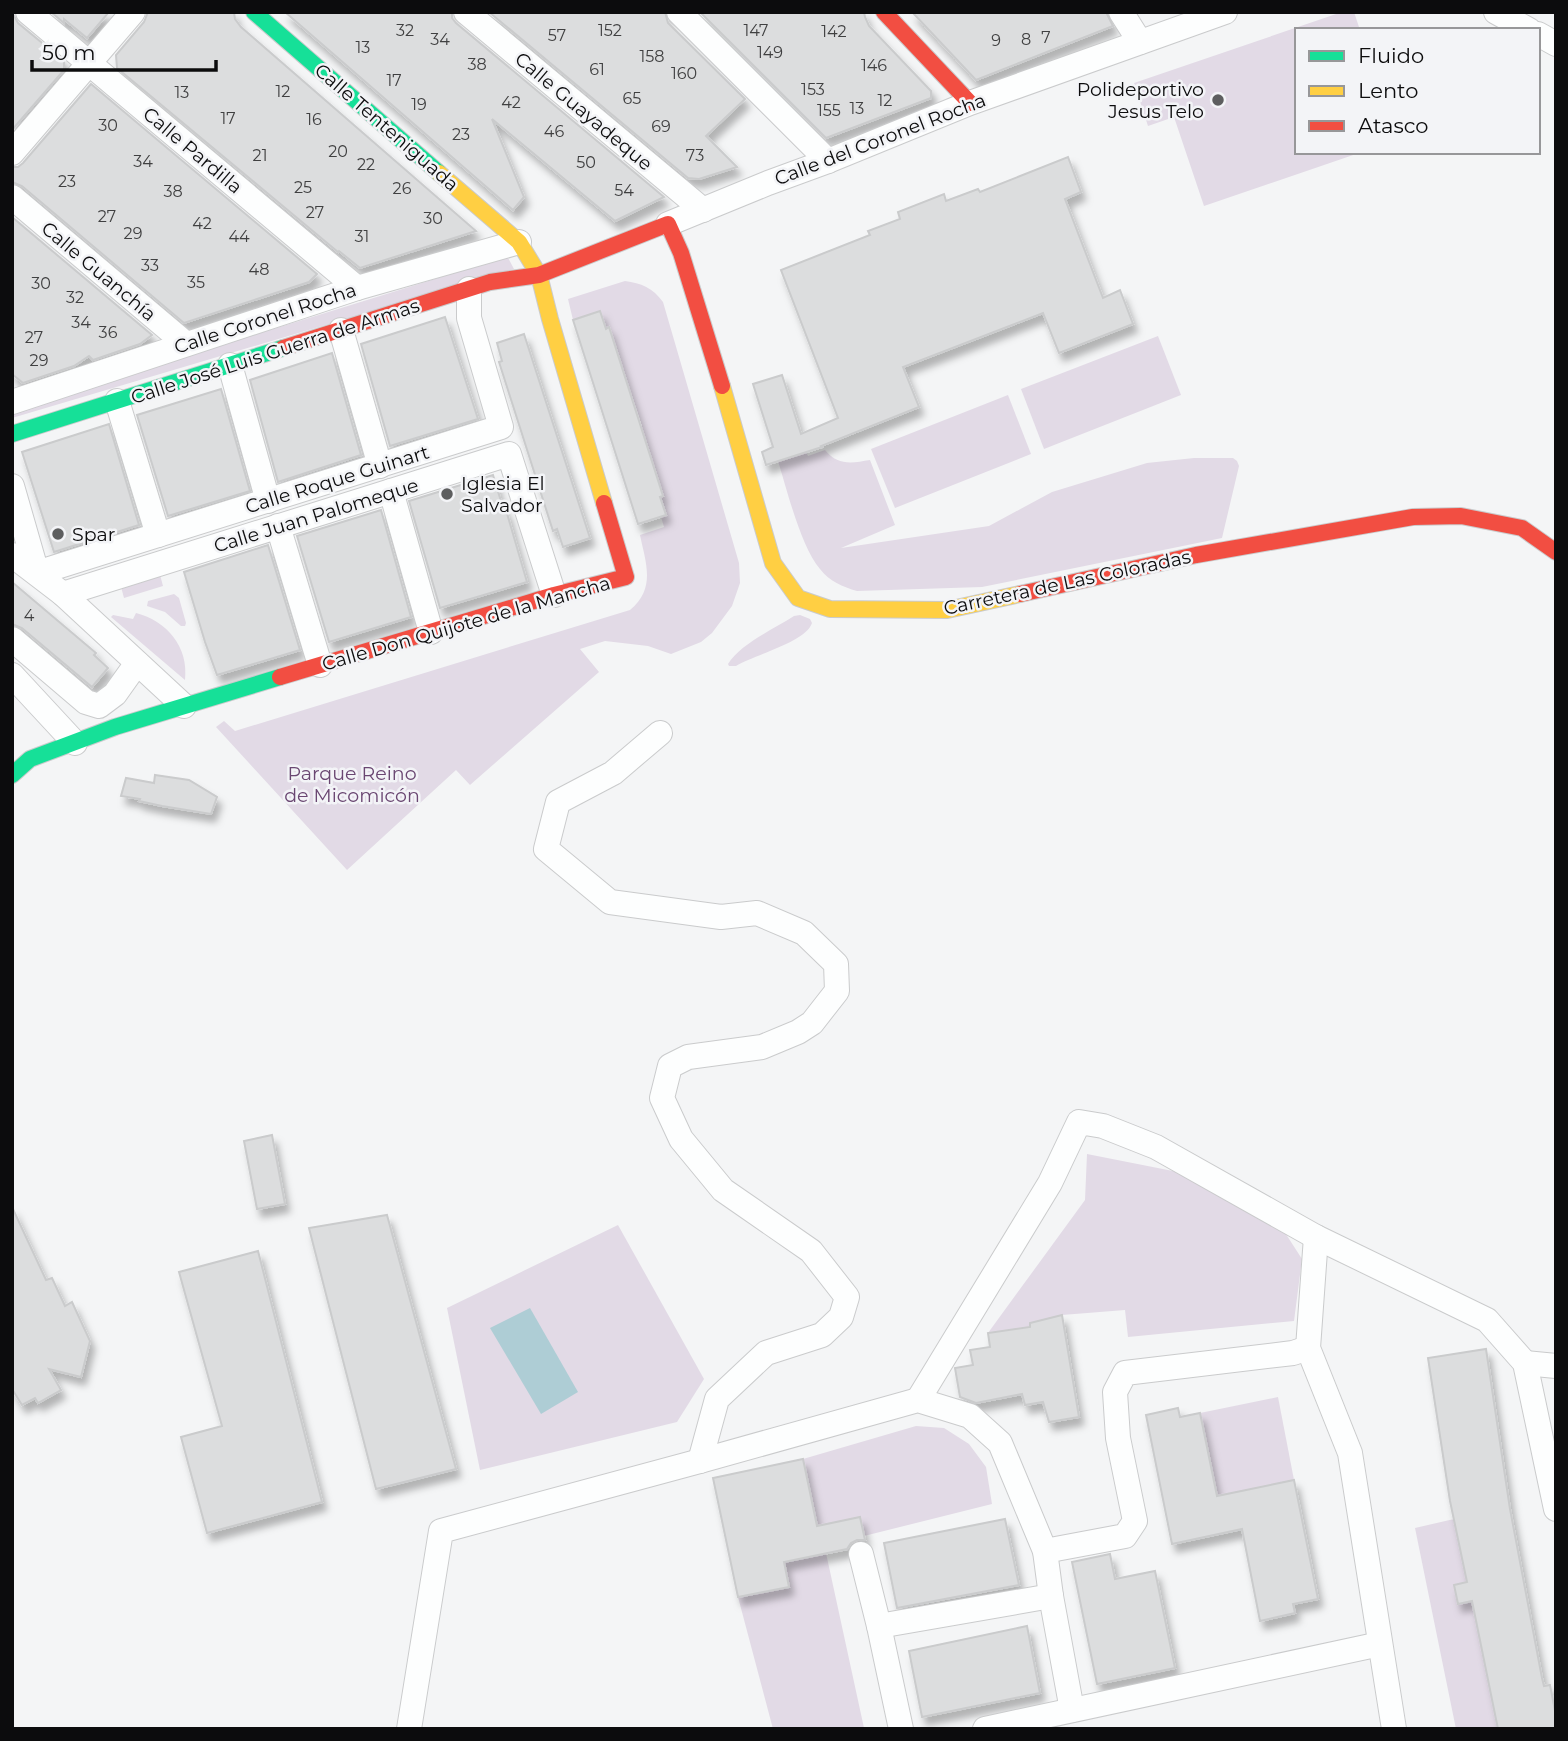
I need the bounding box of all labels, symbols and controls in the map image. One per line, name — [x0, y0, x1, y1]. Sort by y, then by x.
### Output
house number: 32 — [396, 21, 414, 40]
house number: 152 — [598, 21, 622, 40]
house number: 147 — [744, 21, 768, 40]
house number: 142 — [821, 22, 847, 41]
house number: 57 — [548, 26, 566, 45]
scale bar — [32, 28, 215, 72]
house number: 7 — [1041, 28, 1051, 47]
legend — [1295, 28, 1540, 154]
house number: 34 — [430, 30, 450, 49]
house number: 8 — [1021, 30, 1031, 49]
house number: 9 — [991, 31, 1001, 50]
house number: 13 — [356, 38, 370, 57]
text: 50 m — [42, 40, 96, 65]
house number: 149 — [757, 43, 783, 62]
text: Fluido — [1358, 43, 1424, 68]
street label: Calle Guayadeque — [510, 47, 657, 176]
house number: 158 — [639, 47, 665, 66]
house number: 38 — [467, 55, 487, 74]
house number: 146 — [861, 56, 887, 75]
street label: Calle Tenteniguada — [310, 59, 463, 196]
house number: 61 — [589, 60, 605, 79]
house number: 160 — [671, 64, 697, 83]
house number: 17 — [386, 71, 402, 90]
place label: Polideportivo Jesus Telo — [1077, 78, 1204, 123]
text: Lento — [1358, 78, 1418, 103]
house number: 153 — [801, 80, 825, 99]
house number: 12 — [276, 82, 290, 101]
house number: 13 — [175, 83, 189, 102]
street label: Calle del Coronel Rocha — [771, 88, 989, 190]
house number: 65 — [623, 89, 641, 108]
house number: 12 — [878, 91, 892, 110]
marker: Polideportivo Jesus Telo — [1210, 92, 1226, 108]
house number: 42 — [501, 93, 521, 112]
house number: 19 — [411, 95, 427, 114]
house number: 13 — [850, 99, 864, 118]
house number: 155 — [817, 101, 841, 120]
street label: Calle Pardilla — [138, 102, 247, 199]
house number: 17 — [220, 109, 236, 128]
house number: 16 — [306, 110, 322, 129]
text: Atasco — [1358, 113, 1429, 138]
house number: 30 — [98, 116, 118, 135]
house number: 69 — [651, 117, 671, 136]
house number: 46 — [544, 122, 564, 141]
house number: 23 — [452, 125, 470, 144]
house number: 20 — [328, 142, 348, 161]
house number: 21 — [253, 146, 267, 165]
house number: 73 — [686, 146, 704, 165]
house number: 34 — [133, 152, 153, 171]
house number: 50 — [576, 153, 596, 172]
house number: 22 — [357, 155, 375, 174]
house number: 23 — [58, 172, 76, 191]
house number: 25 — [294, 178, 312, 197]
house number: 26 — [393, 179, 412, 198]
house number: 54 — [614, 181, 634, 200]
house number: 38 — [163, 182, 183, 201]
house number: 27 — [306, 203, 324, 222]
house number: 27 — [98, 207, 116, 226]
house number: 30 — [423, 209, 443, 228]
house number: 42 — [192, 214, 212, 233]
street label: Calle Guanchía — [37, 217, 161, 326]
house number: 29 — [124, 224, 142, 243]
house number: 44 — [228, 227, 250, 246]
house number: 31 — [355, 227, 369, 246]
house number: 33 — [141, 256, 159, 275]
house number: 48 — [249, 260, 269, 279]
house number: 35 — [187, 273, 205, 292]
house number: 30 — [31, 274, 51, 293]
street label: Calle Coronel Rocha — [171, 278, 359, 359]
house number: 32 — [66, 288, 84, 307]
street label: Calle José Luis Guerra de Armas — [128, 294, 422, 409]
house number: 34 — [71, 313, 91, 332]
house number: 36 — [99, 323, 118, 342]
house number: 27 — [25, 328, 43, 347]
house number: 29 — [30, 351, 48, 370]
street label: Calle Roque Guinart — [242, 440, 432, 518]
place label: Iglesia El Salvador — [461, 472, 545, 517]
street label: Calle Juan Palomeque — [211, 473, 421, 558]
marker: Iglesia El Salvador — [439, 486, 455, 502]
place label: Spar — [72, 523, 115, 546]
marker: Spar — [50, 526, 66, 542]
street label: Carretera de Las Coloradas — [941, 545, 1193, 620]
street label: Calle Don Quijote de la Mancha — [319, 571, 613, 676]
house number: 4 — [24, 606, 35, 625]
park label: Parque Reino de Micomicón — [284, 762, 420, 807]

